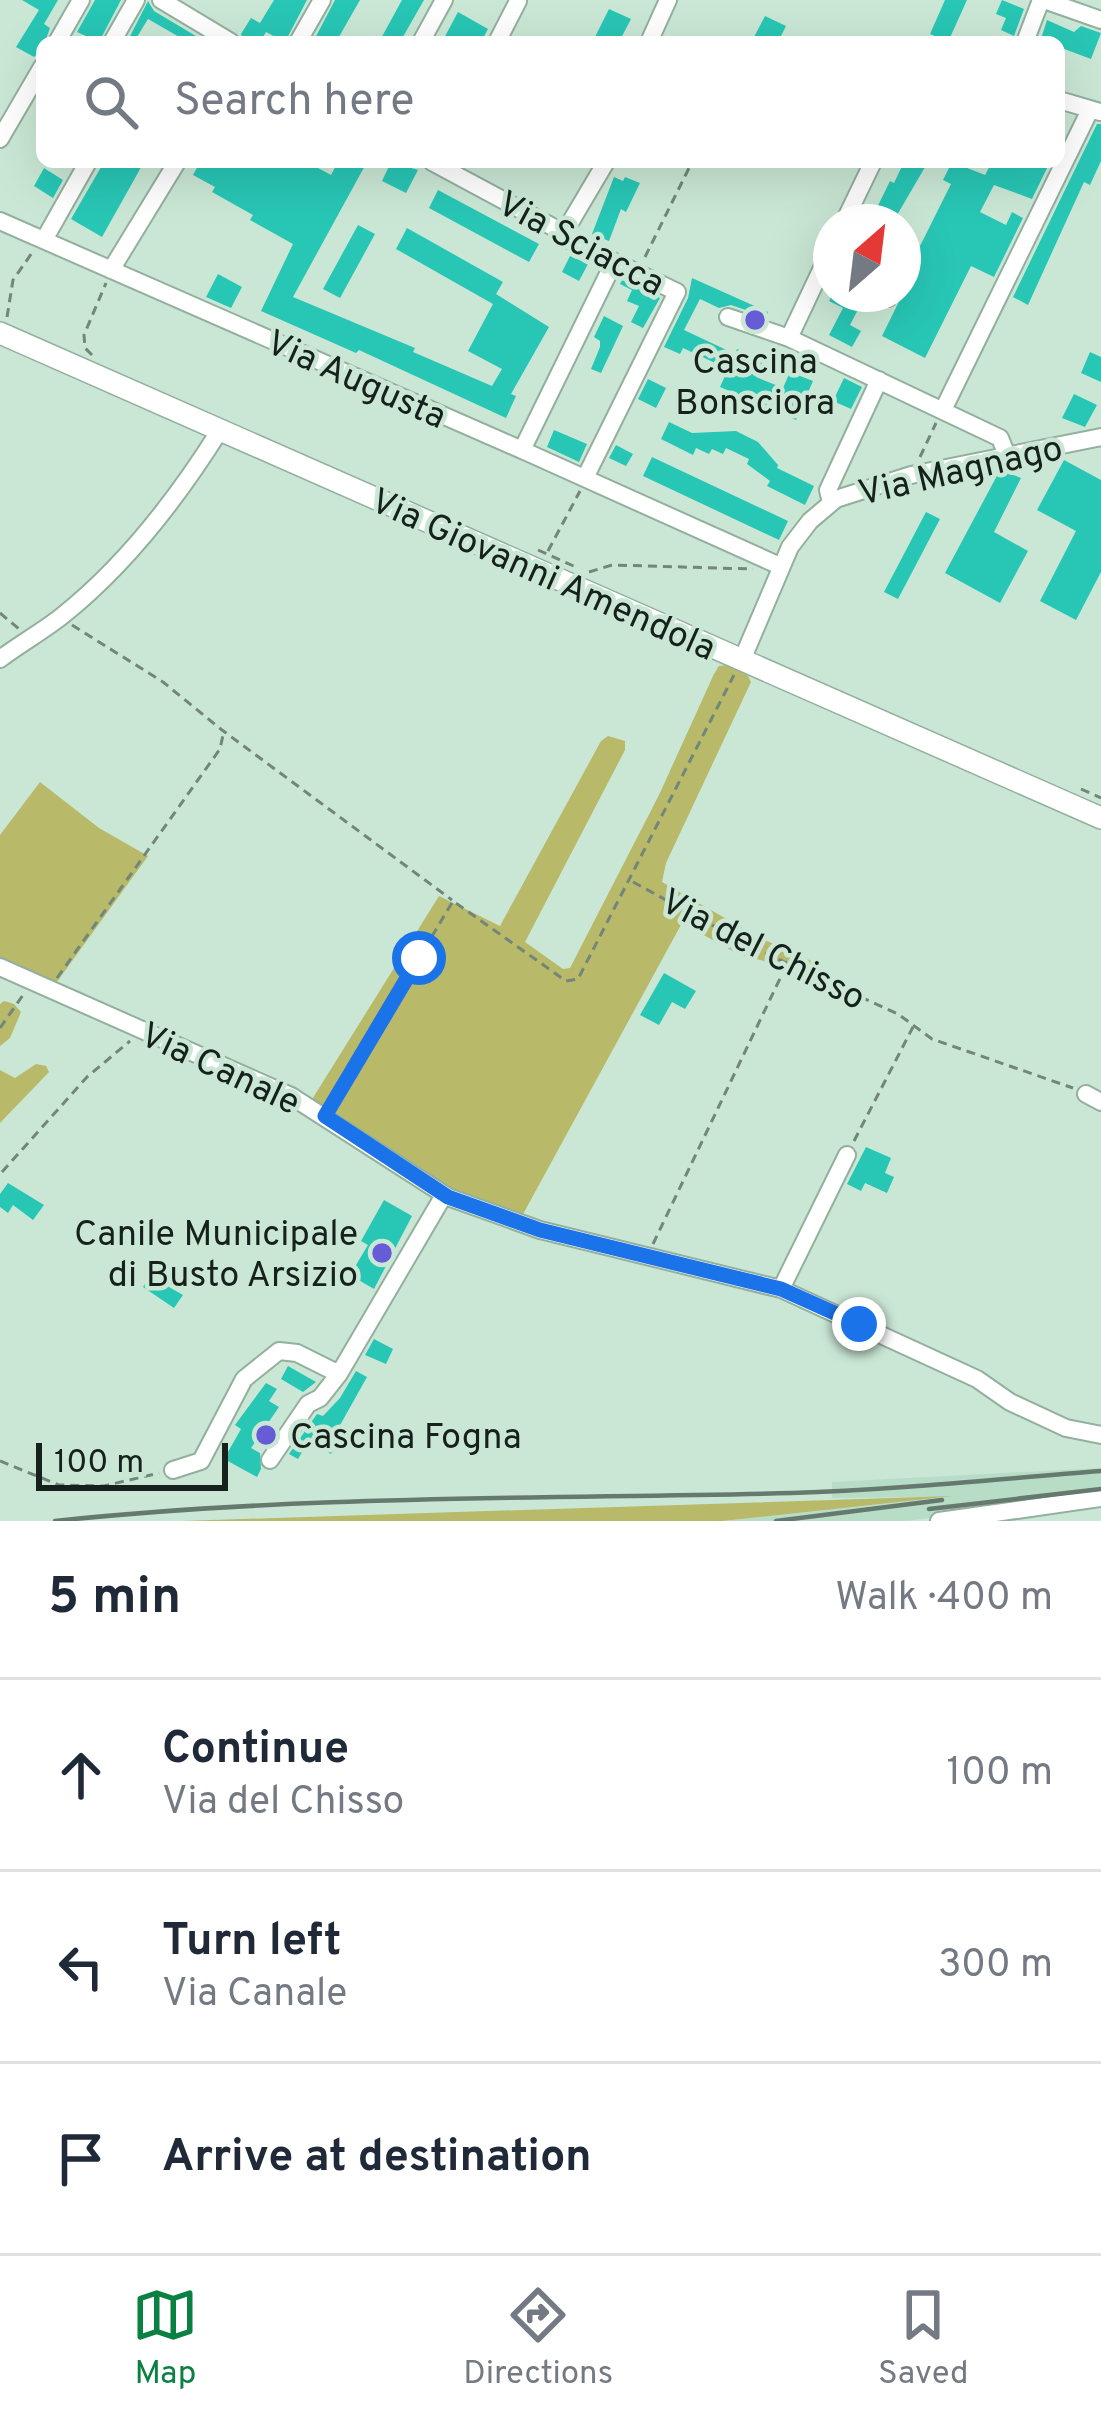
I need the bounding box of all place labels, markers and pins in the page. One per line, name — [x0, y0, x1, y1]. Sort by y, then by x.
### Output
marker: Cascina Bonsciora — [742, 307, 768, 333]
place label: Cascina Bonsciora — [675, 341, 835, 428]
place label: Canile Municipale di Busto Arsizio — [74, 1213, 358, 1300]
marker: Canile Municipale di Busto Arsizio — [369, 1240, 395, 1266]
place label: Cascina Fogna — [290, 1416, 522, 1462]
marker: Cascina Fogna — [253, 1422, 279, 1448]

